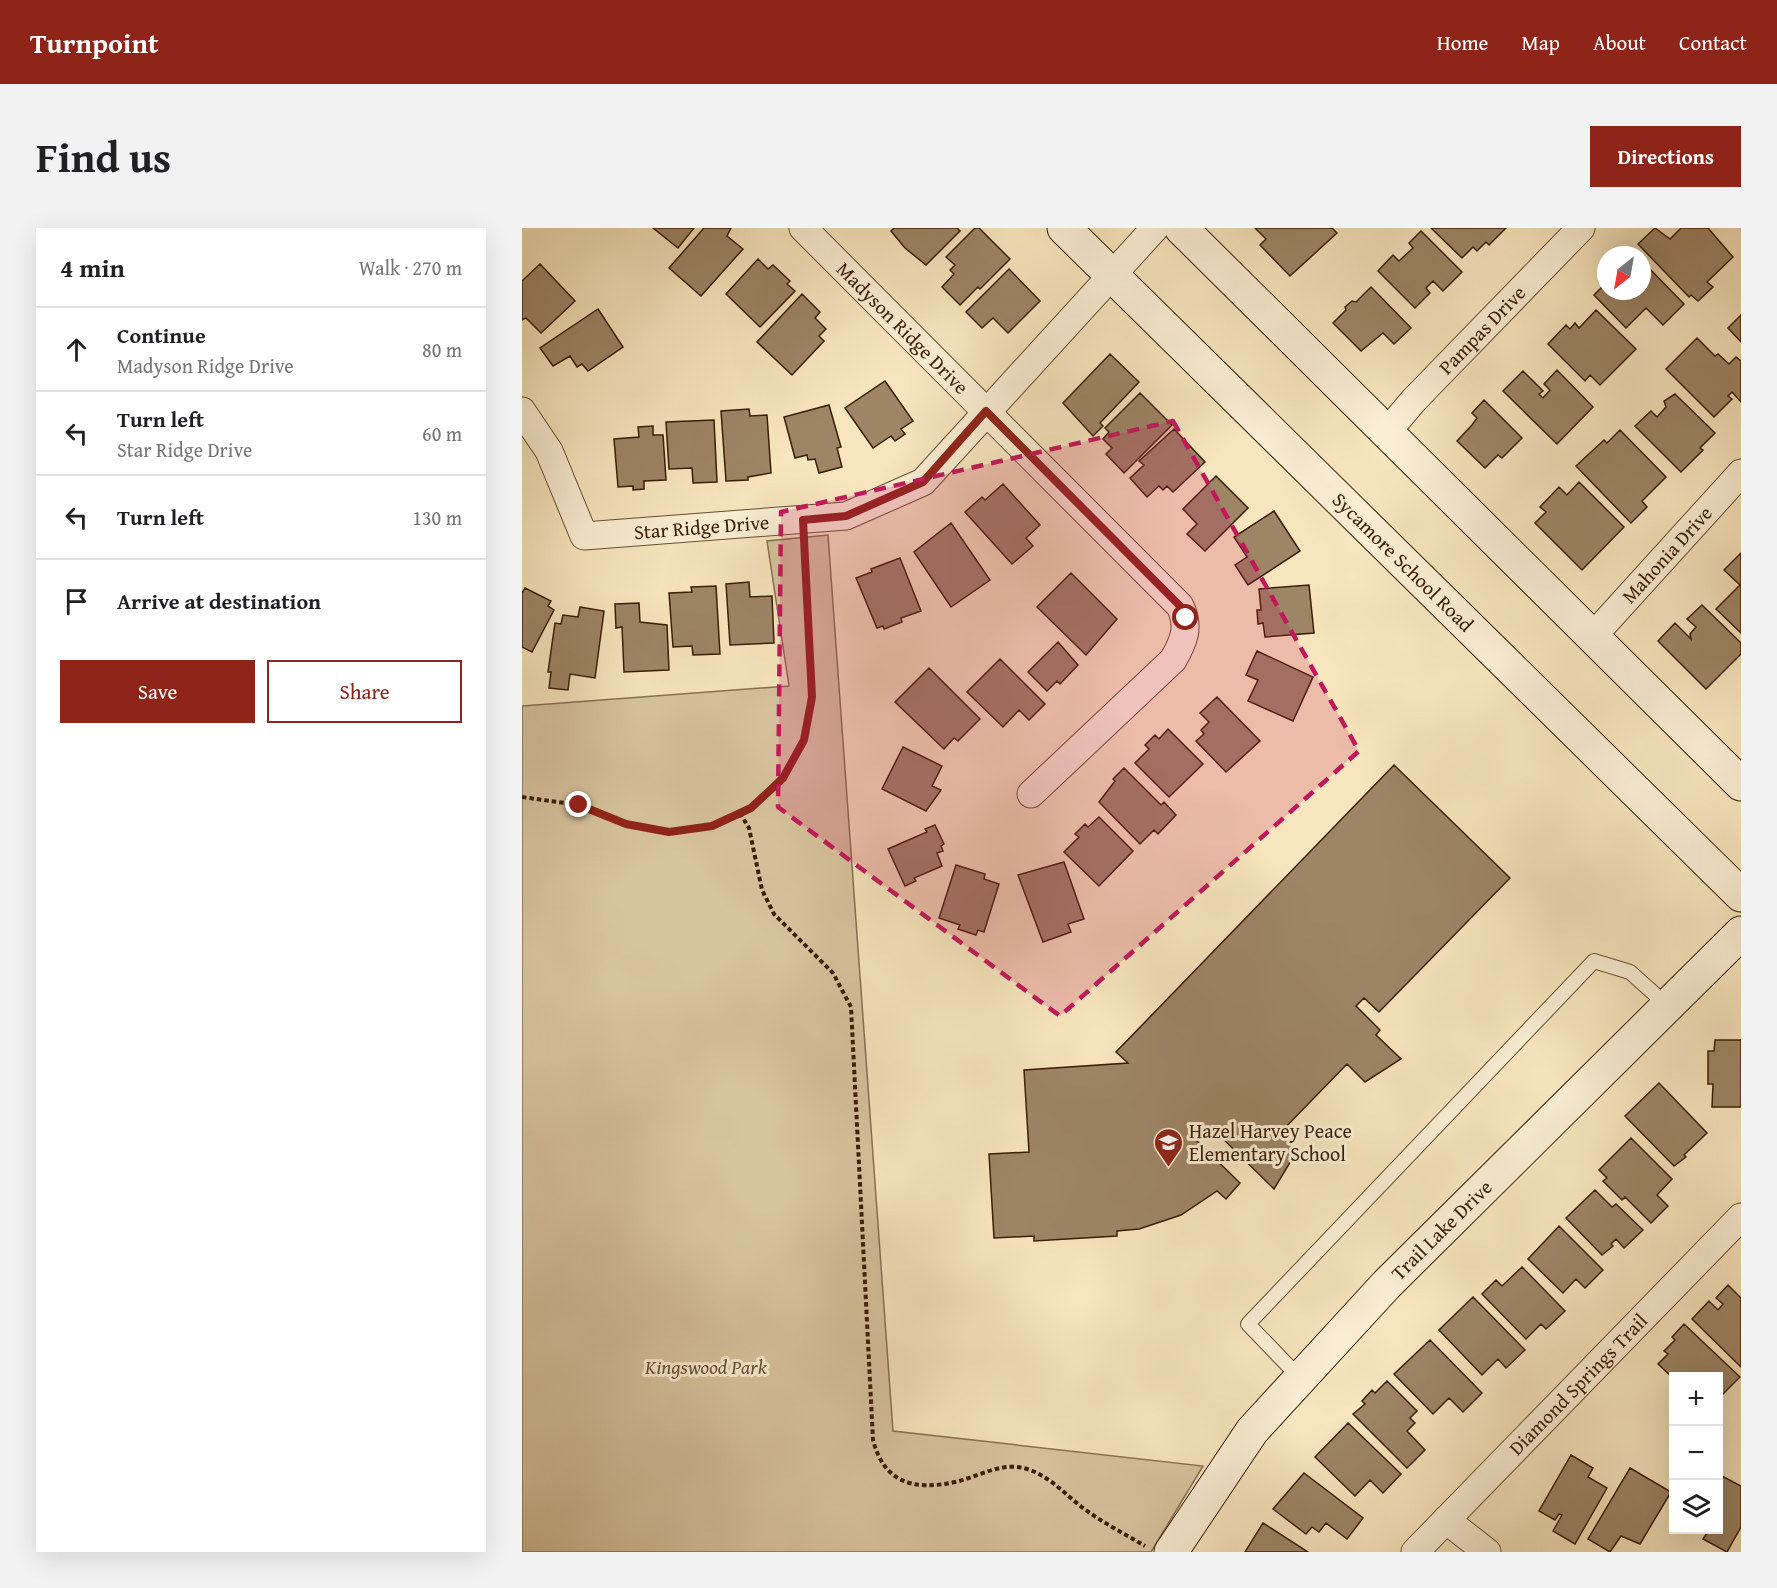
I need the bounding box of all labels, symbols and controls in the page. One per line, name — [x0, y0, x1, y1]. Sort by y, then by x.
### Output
text: Turnpoint — [30, 22, 159, 63]
text: Home — [1437, 27, 1488, 58]
text: Map — [1521, 27, 1560, 58]
text: About — [1593, 27, 1646, 58]
text: Contact — [1679, 27, 1747, 58]
text: Find us — [36, 126, 171, 187]
button: Directions — [1590, 126, 1741, 187]
north arrow — [1597, 246, 1651, 300]
text: 4 min — [60, 248, 125, 287]
text: Walk · 270 m — [359, 253, 462, 282]
street label: Madyson Ridge Drive — [830, 255, 976, 400]
street label: Pampas Drive — [1432, 279, 1532, 381]
text: Continue — [117, 319, 206, 351]
icon: ahead — [60, 333, 93, 366]
text: 80 m — [422, 335, 462, 364]
text: Madyson Ridge Drive — [117, 351, 294, 380]
text: Turn left — [117, 403, 204, 435]
icon: left — [60, 417, 93, 450]
text: 60 m — [422, 419, 462, 448]
text: Star Ridge Drive — [117, 435, 252, 464]
street label: Sycamore School Road — [1326, 485, 1481, 638]
street label: Mahonia Drive — [1615, 499, 1719, 609]
icon: left — [60, 501, 93, 534]
text: Turn left — [117, 501, 204, 533]
text: 130 m — [412, 503, 462, 532]
street label: Star Ridge Drive — [633, 507, 770, 546]
icon: arrive — [60, 585, 93, 618]
text: Arrive at destination — [117, 585, 321, 617]
route start — [1172, 604, 1198, 630]
button: Save — [60, 660, 255, 723]
button: Share — [267, 660, 462, 723]
route end — [565, 791, 591, 817]
place label: Hazel Harvey Peace Elementary School — [1189, 1116, 1352, 1168]
school or university icon: Hazel Harvey Peace Elementary School — [1152, 1126, 1184, 1168]
street label: Trail Lake Drive — [1384, 1173, 1498, 1286]
street label: Diamond Springs Trail — [1502, 1306, 1654, 1461]
park label: Kingswood Park — [644, 1352, 768, 1381]
map controls — [1669, 1372, 1723, 1534]
button: + — [1669, 1372, 1723, 1426]
button: − — [1669, 1426, 1723, 1480]
button: layers — [1669, 1480, 1723, 1534]

